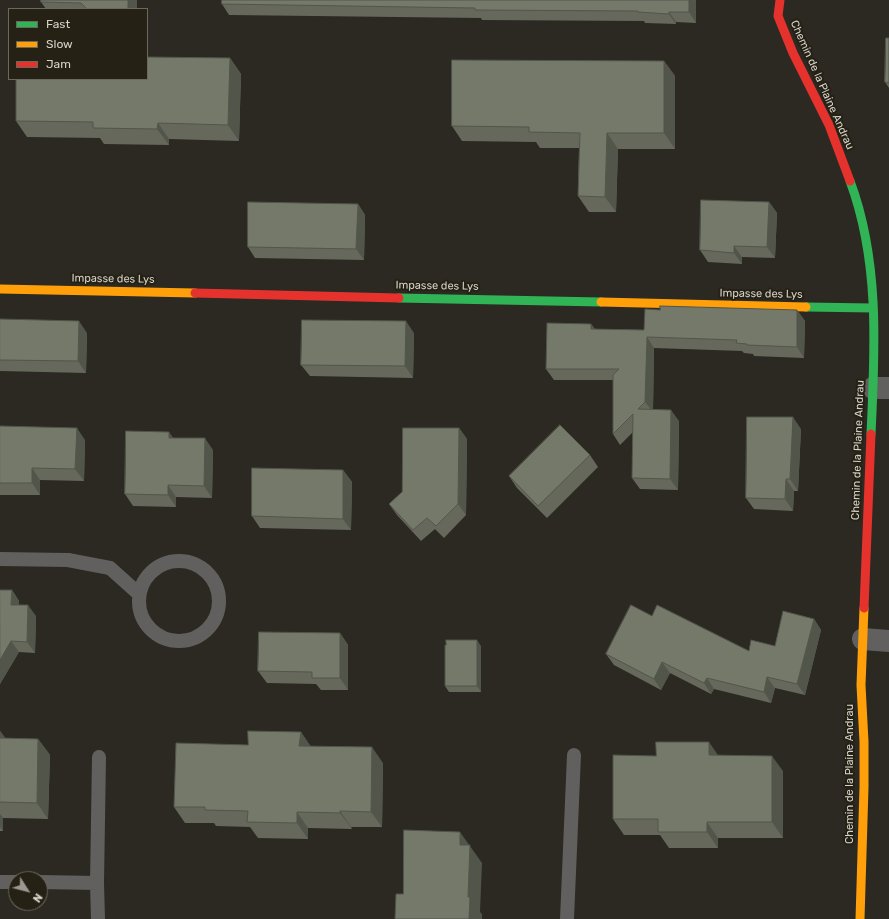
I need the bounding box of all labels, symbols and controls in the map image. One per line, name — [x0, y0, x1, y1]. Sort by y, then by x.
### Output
legend — [8, 8, 148, 80]
text: Fast — [46, 17, 70, 31]
street label: Chemin de la Plaine Andrau — [787, 18, 857, 152]
text: Slow — [46, 37, 73, 51]
text: Jam — [46, 57, 71, 71]
street label: Impasse des Lys — [71, 272, 155, 286]
street label: Impasse des Lys — [395, 279, 479, 293]
street label: Impasse des Lys — [719, 287, 803, 301]
street label: Chemin de la Plaine Andrau — [849, 380, 867, 520]
street label: Chemin de la Plaine Andrau — [843, 704, 857, 844]
north arrow — [8, 871, 48, 911]
text: N — [30, 891, 45, 905]

